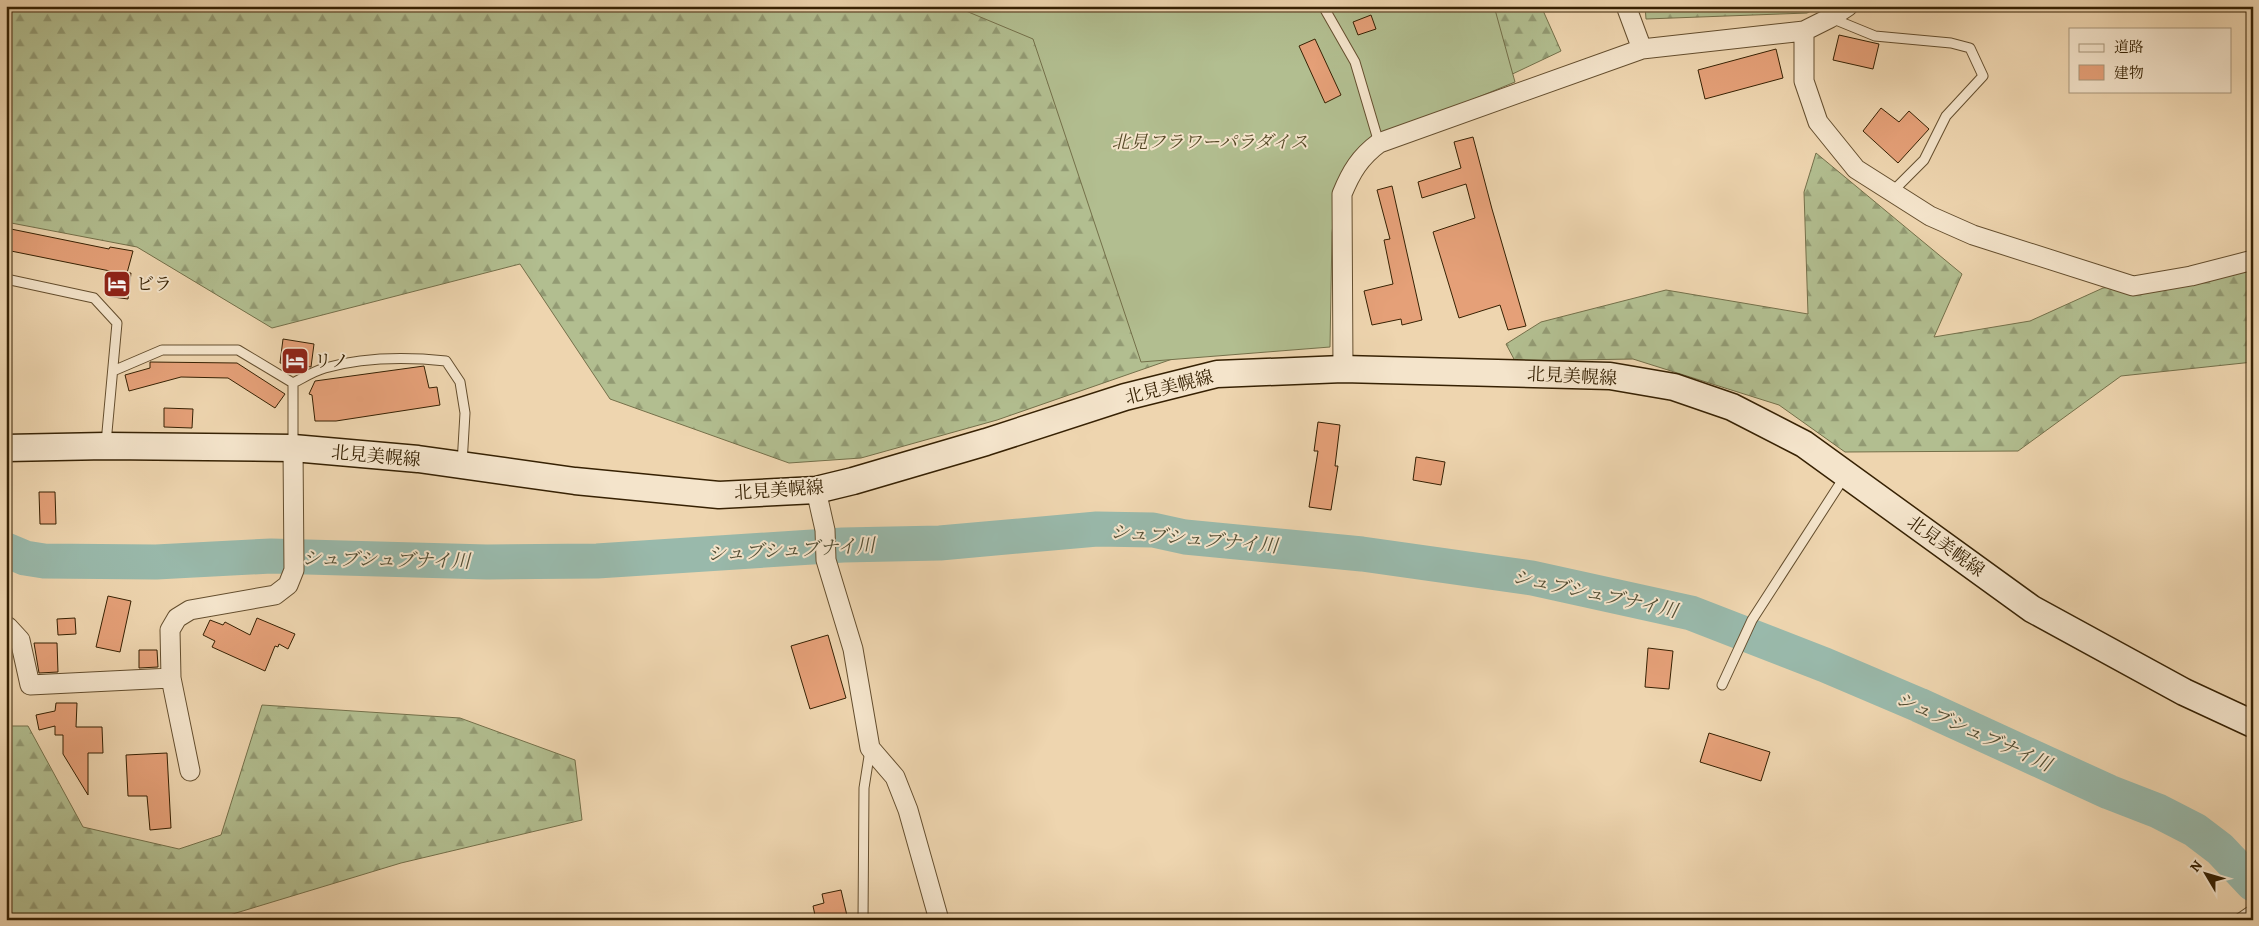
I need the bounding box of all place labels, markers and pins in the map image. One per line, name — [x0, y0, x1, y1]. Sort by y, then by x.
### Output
hotel icon: ビラ — [102, 269, 132, 299]
place label: ビラ — [136, 272, 172, 296]
hotel icon: リノ — [280, 346, 310, 376]
place label: リノ — [314, 349, 349, 373]

